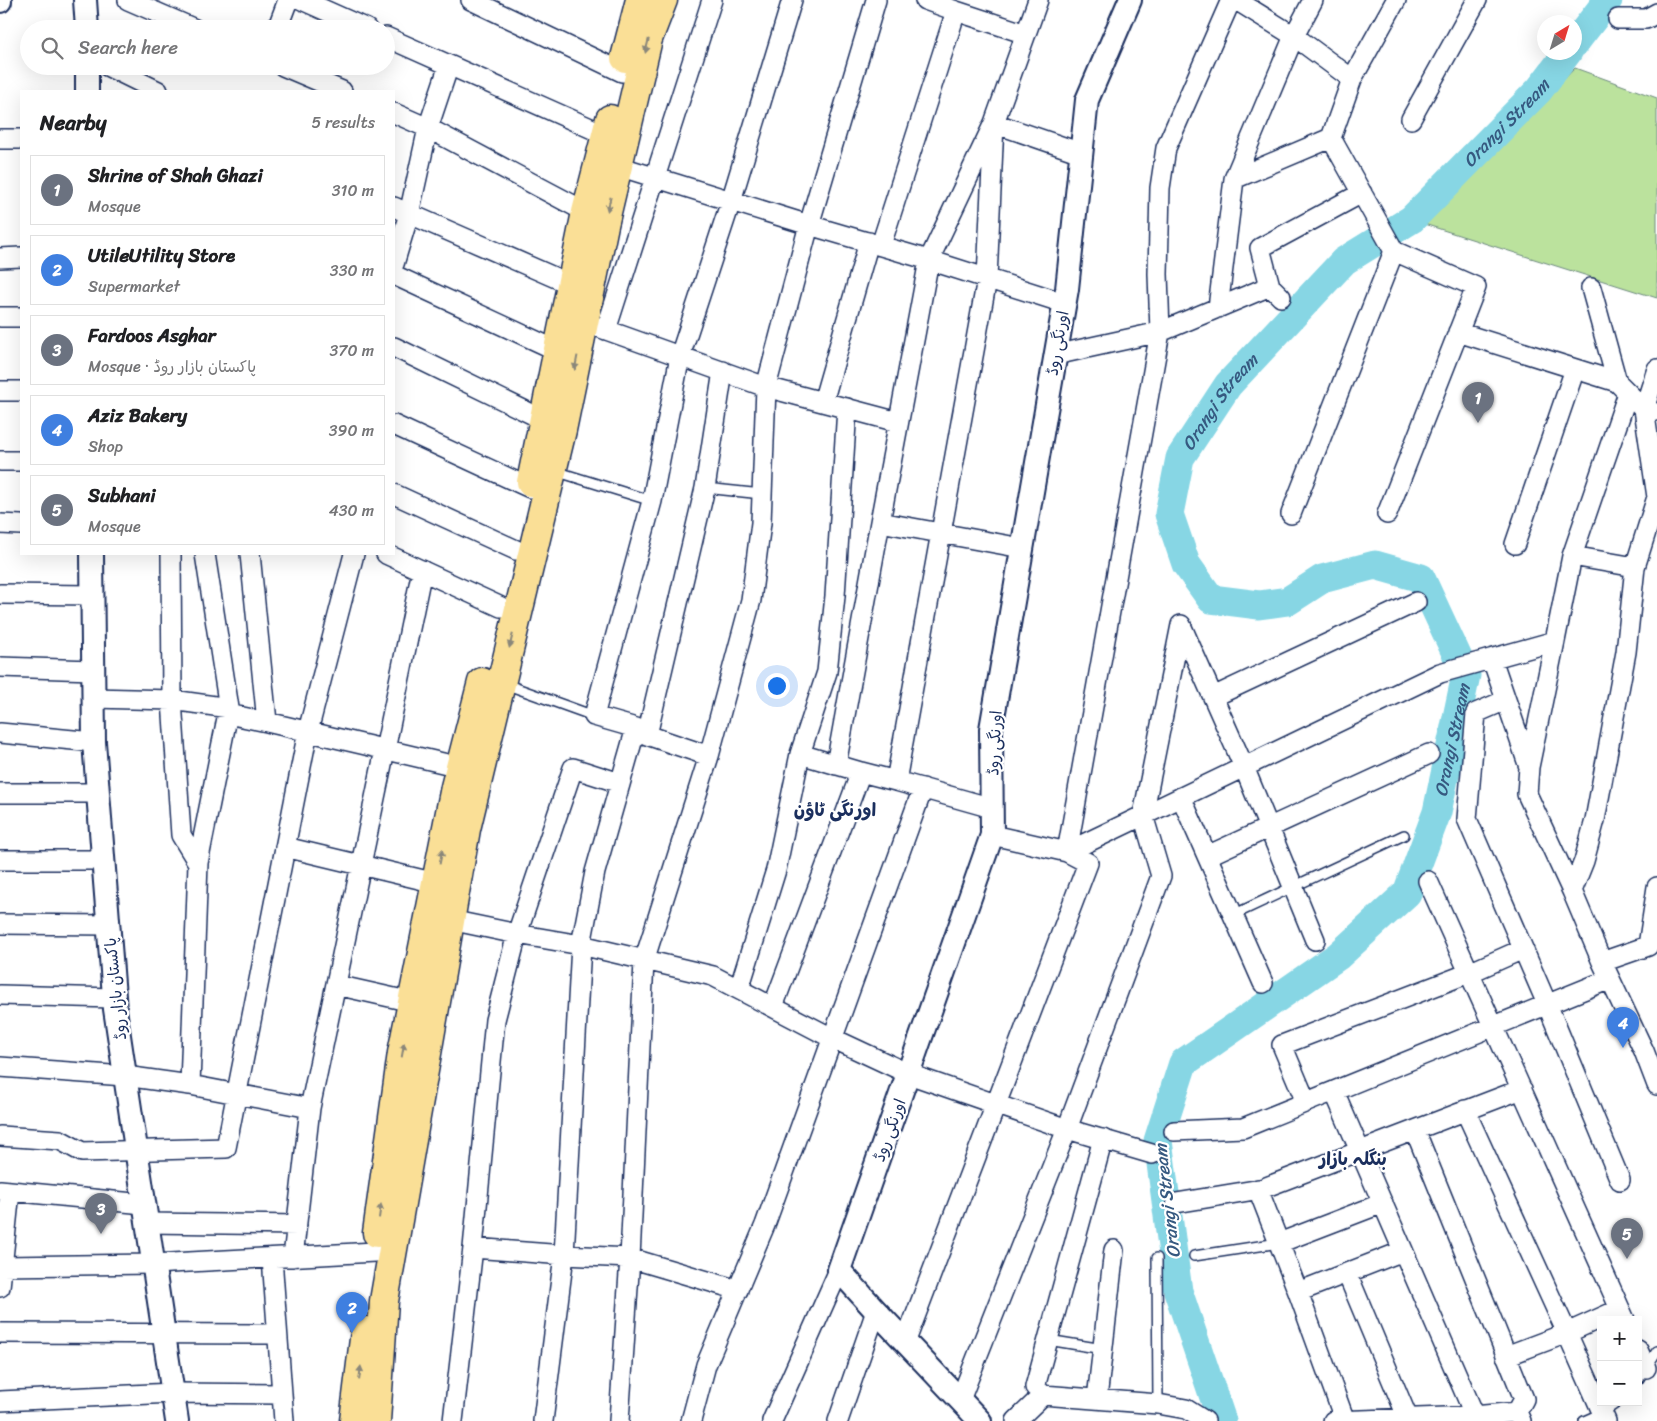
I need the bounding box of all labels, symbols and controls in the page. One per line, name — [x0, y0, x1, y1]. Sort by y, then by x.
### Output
north arrow — [1537, 15, 1582, 60]
search box — [20, 20, 395, 75]
text: Search here — [78, 31, 178, 64]
icon: search — [38, 34, 66, 62]
one-way arrow — [642, 38, 650, 53]
water label: Orangi Stream — [1455, 70, 1560, 175]
text: Nearby — [40, 104, 106, 142]
text: 5 results — [311, 108, 375, 137]
text: Shrine of Shah Ghazi — [88, 159, 263, 192]
text: 1 — [54, 176, 60, 205]
text: 310 m — [332, 176, 374, 205]
text: Mosque — [88, 192, 141, 221]
one-way arrow — [605, 196, 613, 211]
text: UtileUtility Store — [88, 239, 235, 272]
text: 2 — [52, 256, 62, 285]
text: 330 m — [330, 256, 374, 285]
text: Supermarket — [88, 272, 180, 301]
street label: اورنگی روڈ — [1038, 308, 1077, 378]
text: Fardoos Asghar — [88, 319, 216, 352]
text: 3 — [53, 336, 61, 365]
text: 370 m — [330, 336, 374, 365]
water label: Orangi Stream — [1173, 344, 1268, 457]
text: Mosque · پاکستان بازار روڈ — [88, 352, 256, 381]
one-way arrow — [571, 355, 579, 371]
pin: 1 — [1462, 382, 1494, 423]
text: Aziz Bakery — [88, 399, 187, 432]
text: 4 — [52, 416, 62, 445]
text: 390 m — [329, 416, 374, 445]
text: Shop — [88, 432, 123, 461]
text: Subhani — [88, 479, 156, 512]
text: 5 — [52, 496, 62, 525]
text: 430 m — [329, 496, 374, 525]
text: Mosque — [88, 512, 141, 541]
one-way arrow — [507, 633, 515, 648]
your location — [764, 673, 790, 699]
water label: Orangi Stream — [1425, 679, 1480, 800]
street label: اورنگی روڈ — [978, 710, 1011, 776]
district label: اورنگی ٹاؤن — [794, 794, 876, 826]
one-way arrow — [437, 849, 445, 864]
street label: پاکستان بازار روڈ — [96, 936, 135, 1042]
pin: 4 — [1607, 1007, 1639, 1048]
one-way arrow — [399, 1042, 407, 1058]
street label: اورنگی روڈ — [865, 1095, 914, 1166]
water label: Orangi Stream — [1144, 1140, 1190, 1260]
district label: بنگلہ بازار — [1317, 1143, 1387, 1175]
pin: 3 — [85, 1193, 117, 1234]
one-way arrow — [376, 1203, 384, 1219]
pin: 5 — [1611, 1218, 1643, 1259]
pin: 2 — [336, 1292, 368, 1333]
map controls — [1597, 1316, 1642, 1406]
button: + — [1597, 1316, 1642, 1361]
button: − — [1597, 1361, 1642, 1406]
one-way arrow — [356, 1364, 364, 1380]

